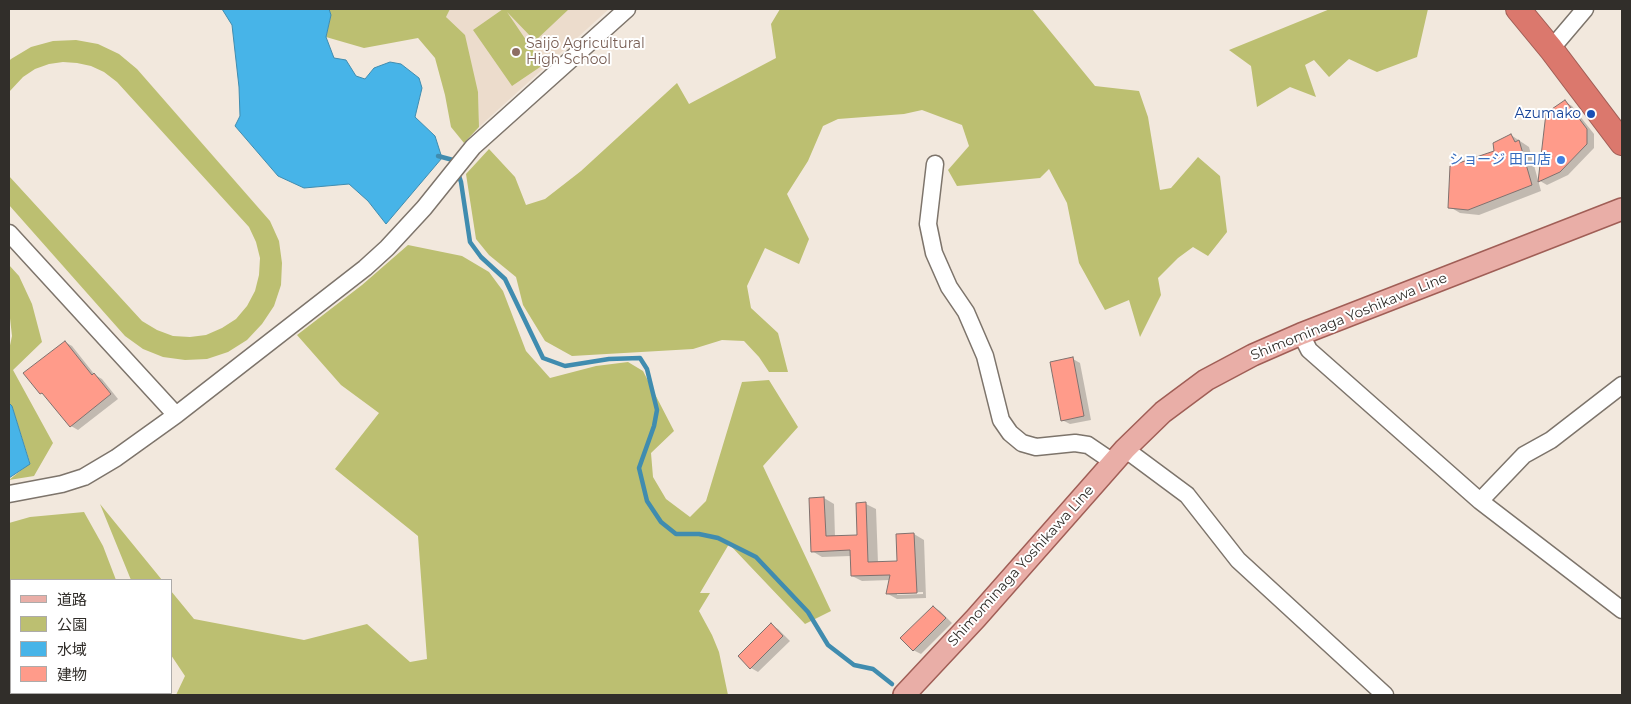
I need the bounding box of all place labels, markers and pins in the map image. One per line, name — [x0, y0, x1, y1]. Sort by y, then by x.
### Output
place label: Saijō Agricultural High School — [526, 36, 645, 68]
marker: Saijō Agricultural High School — [510, 46, 522, 58]
place label: Azumako — [1514, 106, 1581, 122]
marker: Azumako — [1585, 108, 1597, 120]
place label: ショージ 田口店 — [1449, 152, 1551, 168]
marker: ショージ 田口店 — [1555, 154, 1567, 166]

